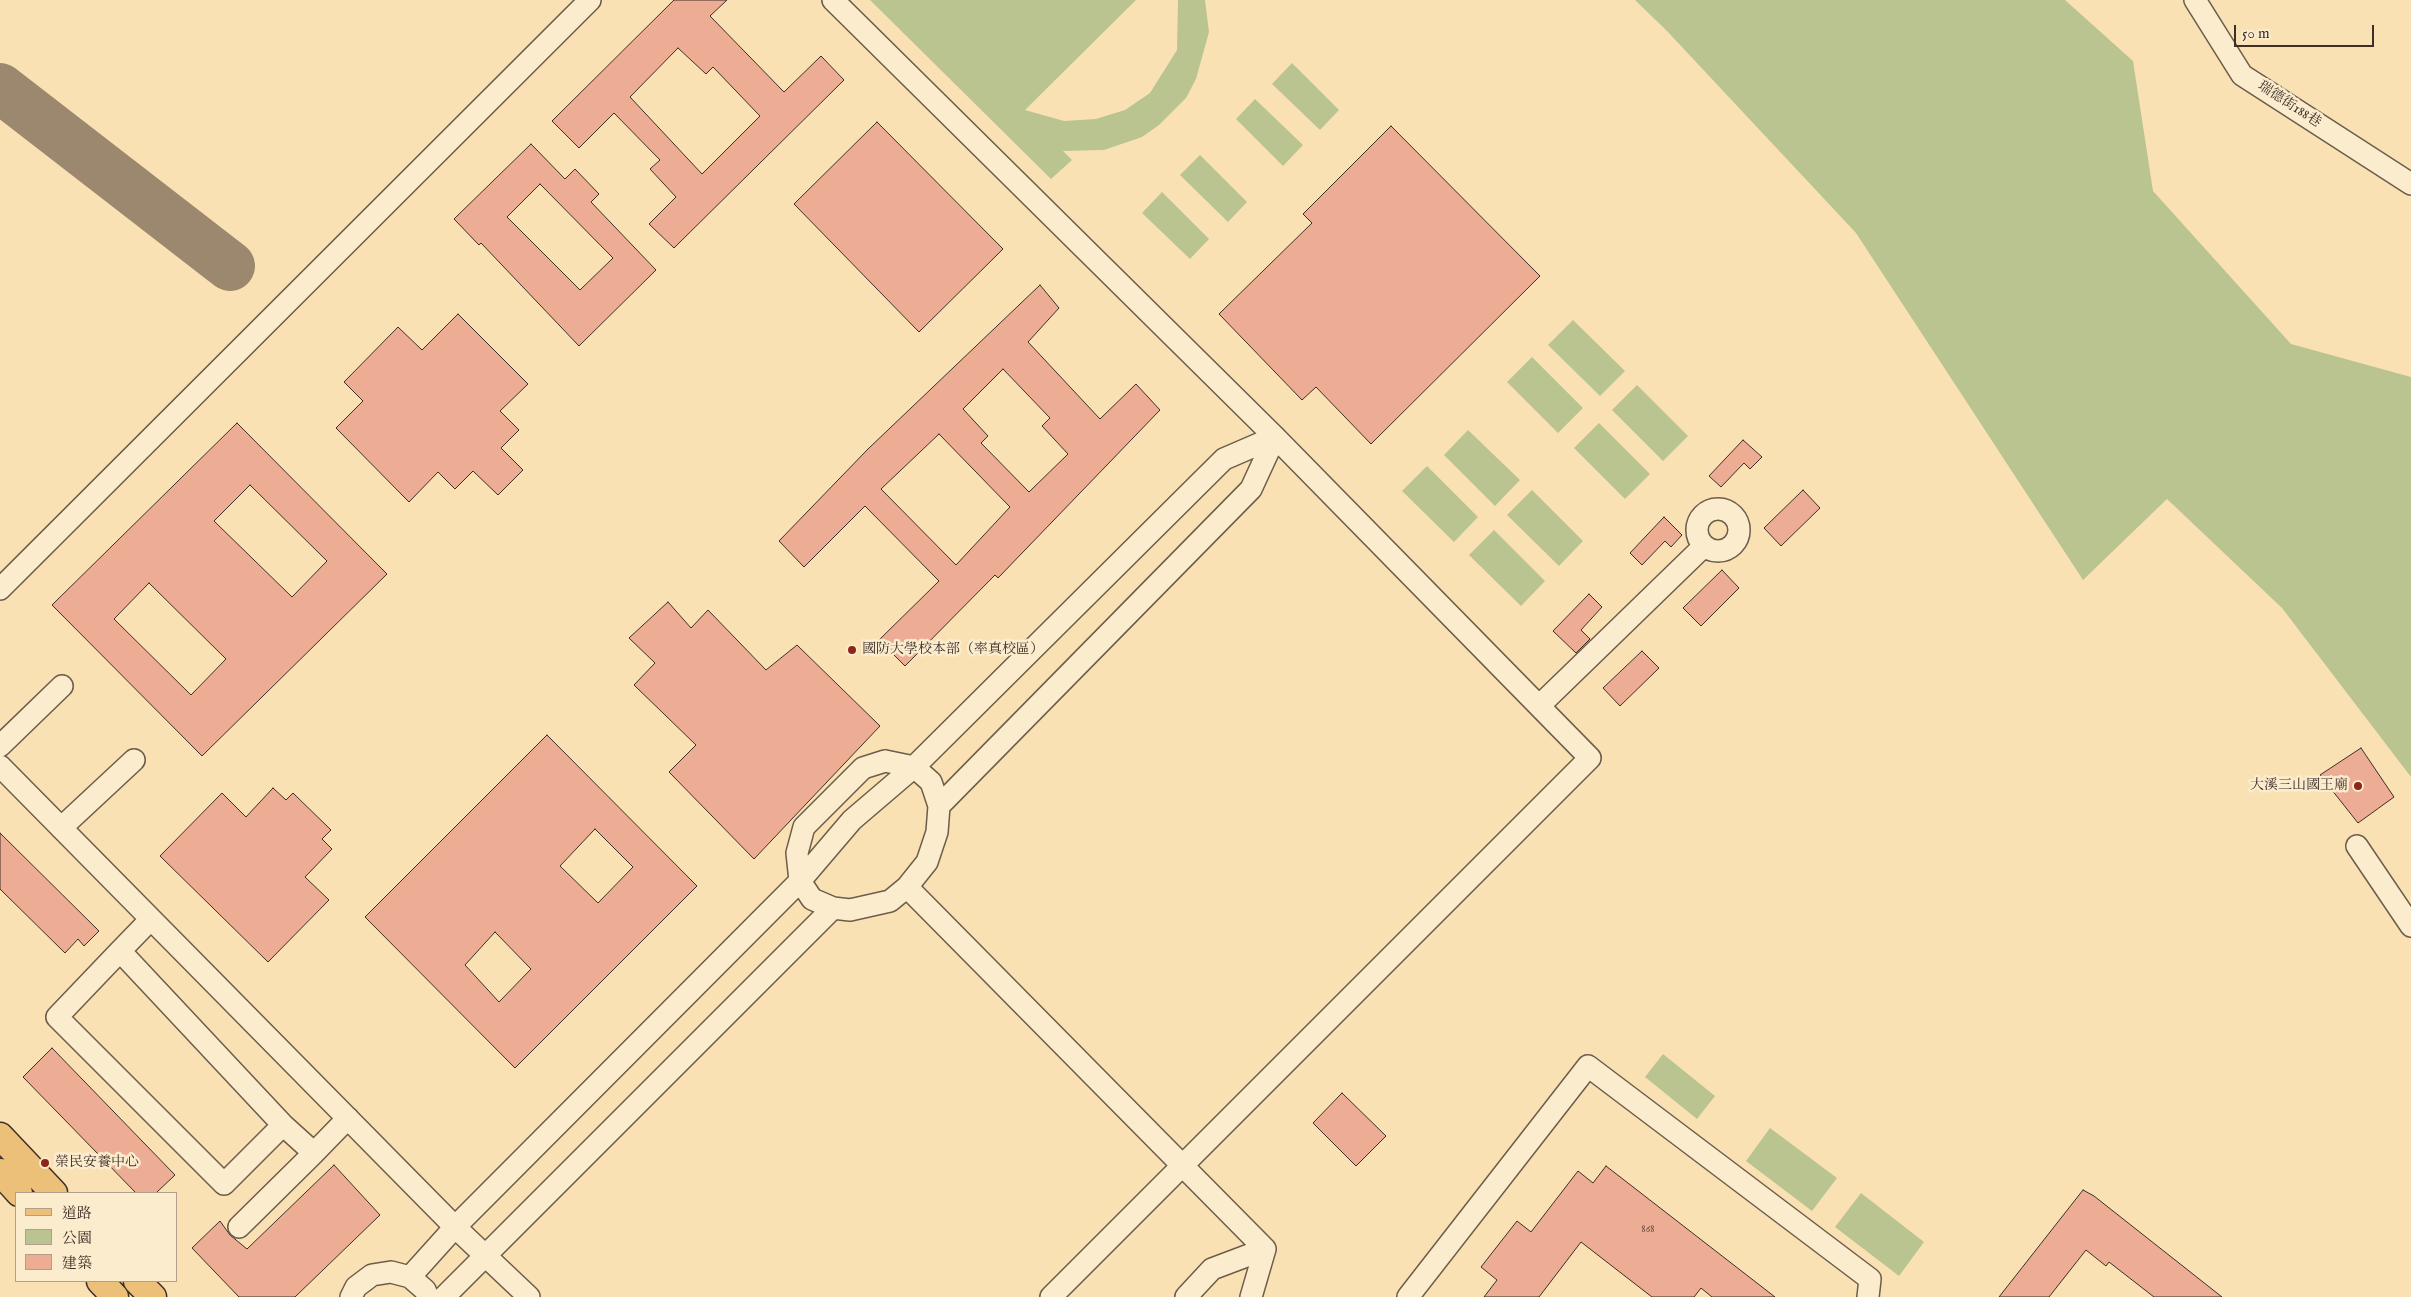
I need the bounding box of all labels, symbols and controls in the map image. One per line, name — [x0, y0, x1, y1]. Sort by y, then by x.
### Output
scale bar — [2236, 15, 2376, 47]
text: 50 m — [2242, 24, 2270, 43]
street label: 瑞德街188巷 — [2254, 78, 2324, 132]
place label: 國防大學校本部（率真校區） — [862, 642, 1044, 658]
marker: 國防大學校本部（率真校區） — [846, 644, 858, 656]
place label: 大溪三山國王廟 — [2250, 778, 2348, 794]
marker: 大溪三山國王廟 — [2352, 780, 2364, 792]
place label: 榮民安養中心 — [55, 1155, 139, 1171]
marker: 榮民安養中心 — [39, 1157, 51, 1169]
legend — [15, 1192, 178, 1282]
text: 道路 — [62, 1204, 92, 1223]
house number: 868 — [1641, 1223, 1655, 1237]
text: 公園 — [62, 1229, 92, 1248]
text: 建築 — [62, 1254, 92, 1273]

